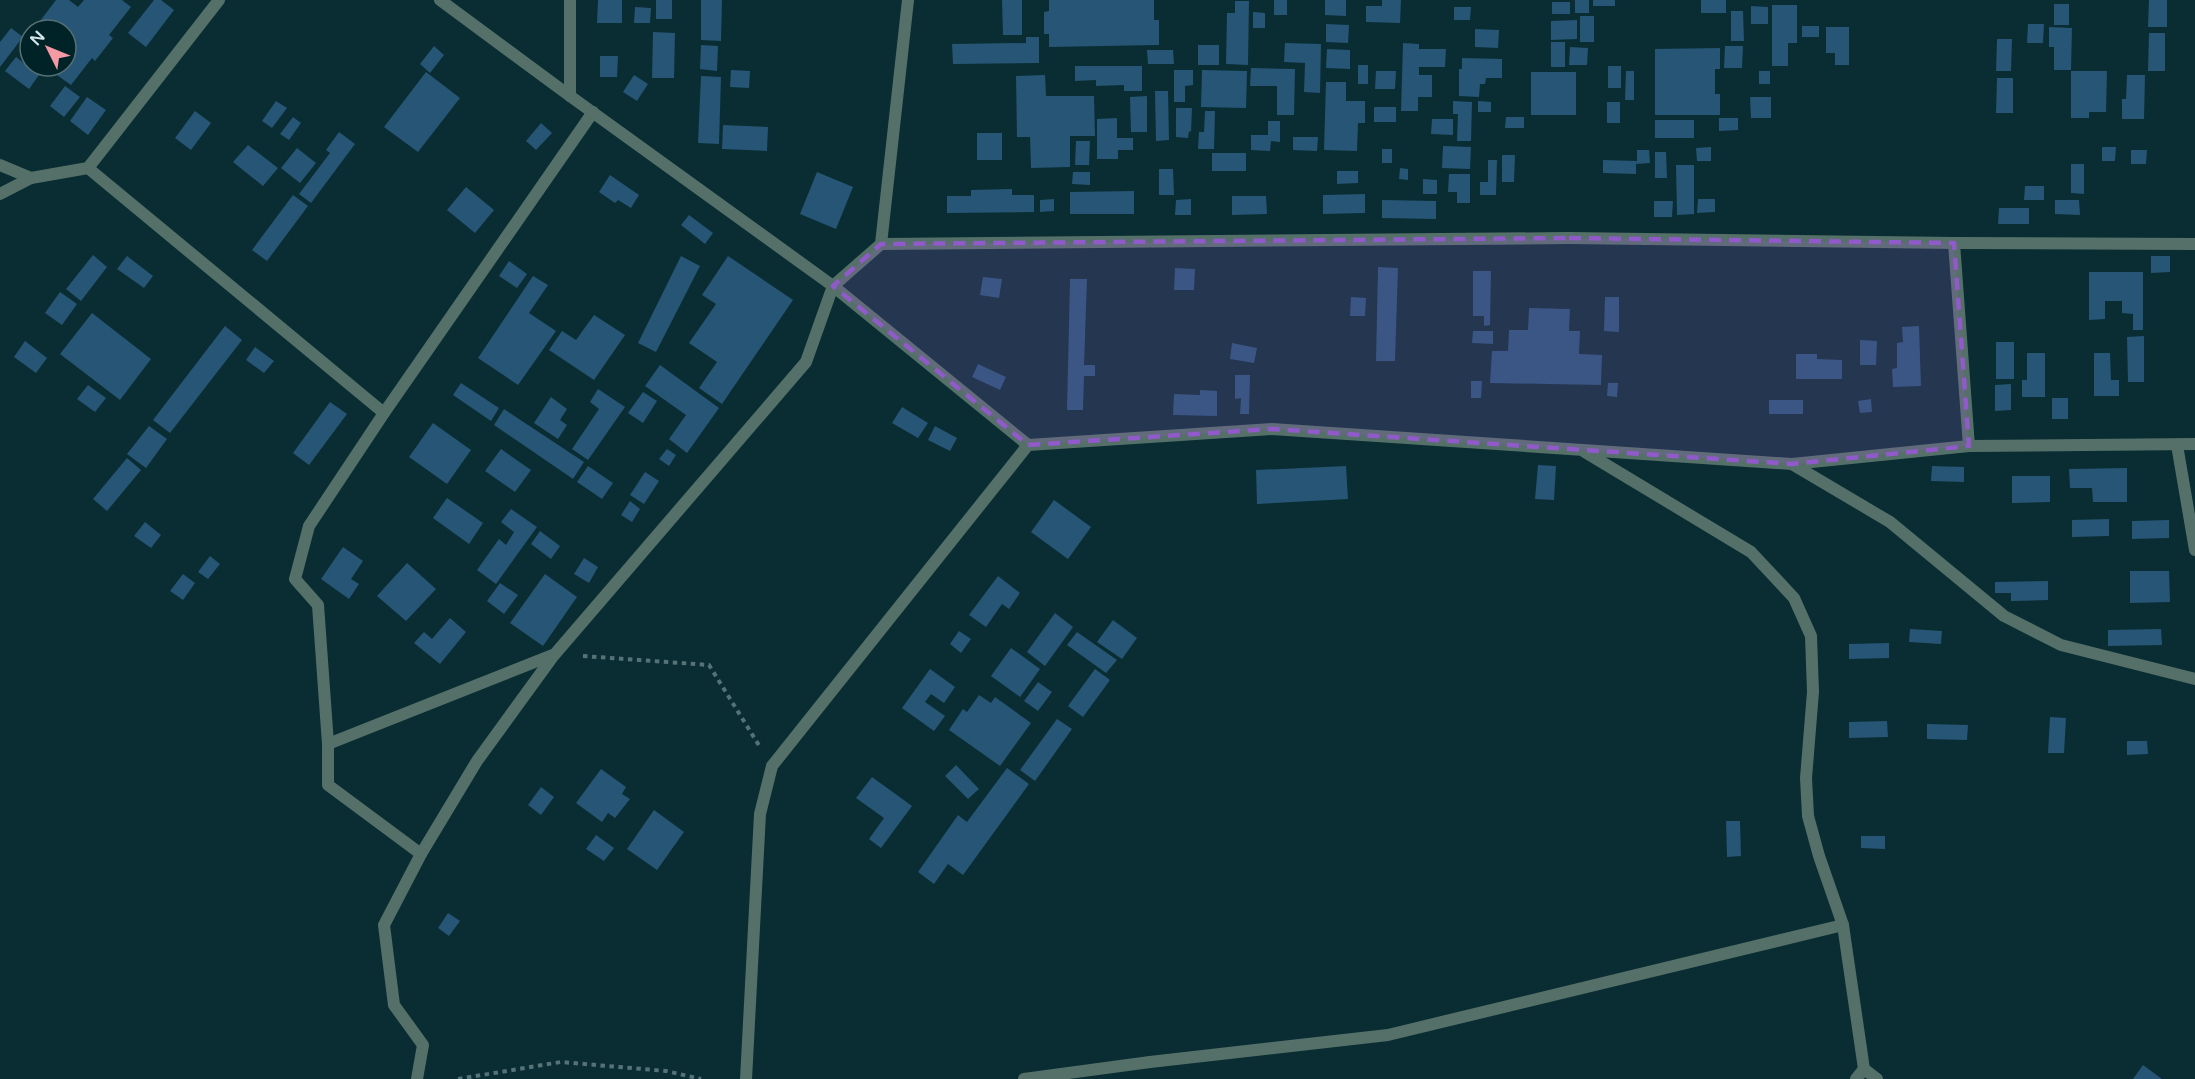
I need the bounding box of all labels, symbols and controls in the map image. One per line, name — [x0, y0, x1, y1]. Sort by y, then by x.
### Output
north arrow — [18, 18, 78, 78]
text: N — [26, 27, 49, 50]

